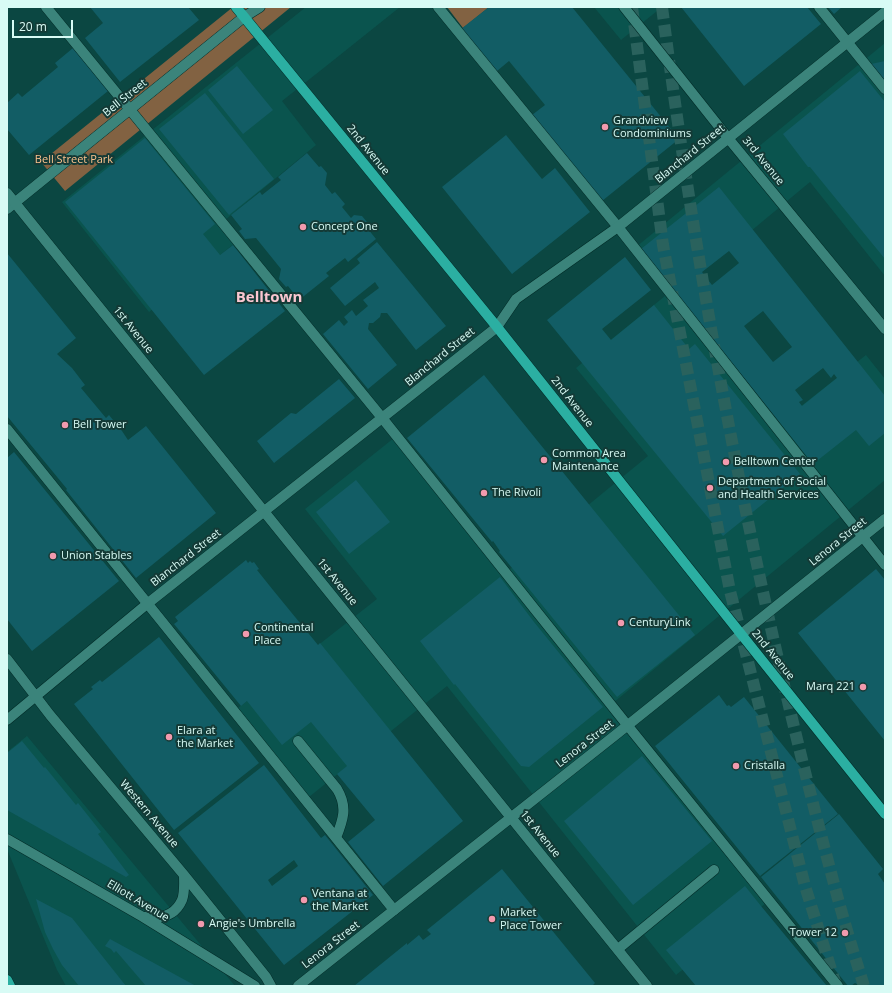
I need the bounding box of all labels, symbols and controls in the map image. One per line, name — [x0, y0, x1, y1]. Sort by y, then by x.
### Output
scale bar — [14, 12, 75, 38]
text: 20 m — [19, 18, 47, 35]
street label: Bell Street — [100, 76, 150, 120]
place label: Grandview Condominiums — [613, 114, 691, 140]
street label: 2nd Avenue — [344, 122, 392, 178]
marker: Grandview Condominiums — [600, 122, 610, 132]
street label: Blanchard Street — [653, 122, 727, 186]
street label: 3rd Avenue — [739, 134, 787, 188]
park label: Bell Street Park — [35, 153, 113, 167]
place label: Concept One — [311, 220, 378, 234]
marker: Concept One — [298, 222, 308, 232]
district label: Belltown — [236, 289, 302, 307]
street label: 1st Avenue — [110, 304, 156, 356]
street label: Blanchard Street — [403, 325, 477, 389]
street label: 2nd Avenue — [548, 374, 596, 430]
place label: Bell Tower — [73, 418, 127, 432]
marker: Bell Tower — [60, 420, 70, 430]
place label: Common Area Maintenance — [552, 447, 626, 473]
marker: Common Area Maintenance — [539, 455, 549, 465]
place label: Belltown Center — [734, 455, 816, 469]
marker: Belltown Center — [721, 457, 731, 467]
place label: Department of Social and Health Services — [718, 475, 826, 501]
marker: Department of Social and Health Services — [705, 483, 715, 493]
place label: The Rivoli — [492, 486, 541, 500]
marker: The Rivoli — [479, 488, 489, 498]
street label: Lenora Street — [807, 515, 869, 569]
street label: Blanchard Street — [148, 526, 224, 590]
place label: Union Stables — [61, 549, 132, 563]
marker: Union Stables — [48, 551, 58, 561]
street label: 1st Avenue — [314, 556, 360, 608]
place label: CenturyLink — [629, 616, 691, 630]
marker: CenturyLink — [616, 618, 626, 628]
place label: Continental Place — [254, 621, 313, 647]
street label: 2nd Avenue — [749, 627, 797, 683]
marker: Continental Place — [241, 629, 251, 639]
place label: Marq 221 — [806, 680, 855, 694]
marker: Marq 221 — [858, 682, 868, 692]
street label: Lenora Street — [554, 717, 616, 771]
place label: Elara at the Market — [177, 724, 233, 750]
marker: Elara at the Market — [164, 732, 174, 742]
place label: Cristalla — [744, 759, 785, 773]
marker: Cristalla — [731, 761, 741, 771]
street label: Western Avenue — [117, 778, 181, 850]
street label: 1st Avenue — [517, 808, 563, 860]
street label: Elliott Avenue — [105, 877, 171, 925]
place label: Ventana at the Market — [312, 887, 368, 913]
marker: Ventana at the Market — [299, 895, 309, 905]
place label: Market Place Tower — [500, 906, 562, 932]
marker: Market Place Tower — [487, 914, 497, 924]
place label: Angie's Umbrella — [209, 917, 295, 931]
street label: Lenora Street — [300, 918, 362, 972]
marker: Angie's Umbrella — [196, 919, 206, 929]
place label: Tower 12 — [790, 926, 837, 940]
marker: Tower 12 — [840, 928, 850, 938]

